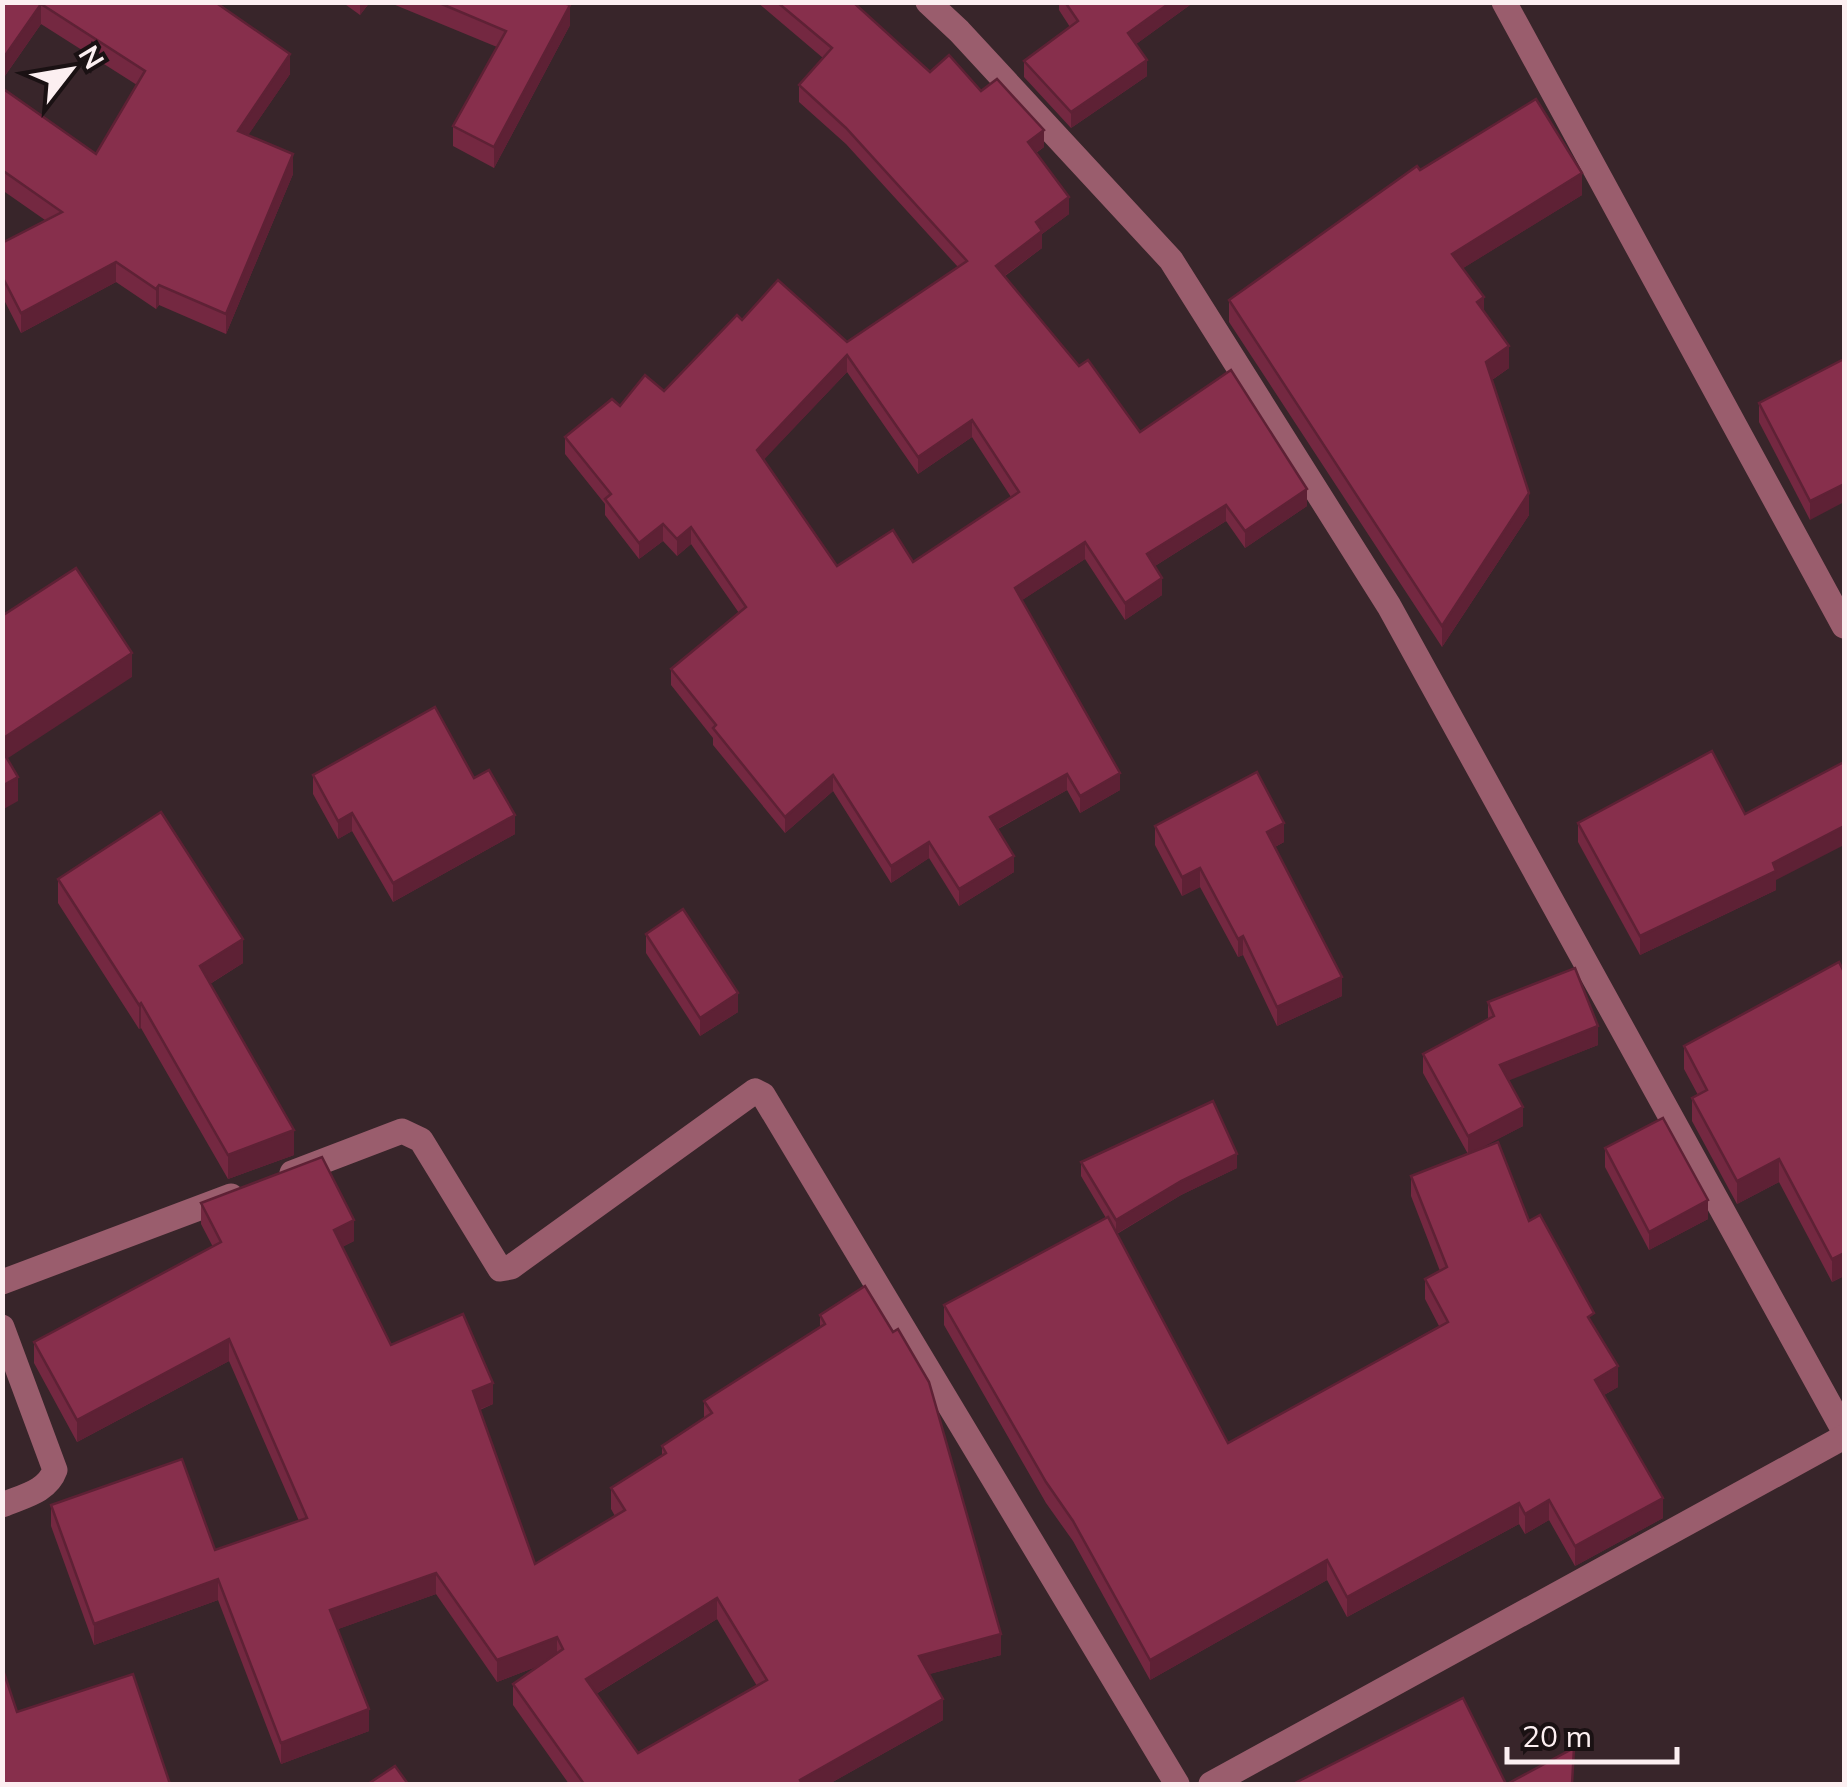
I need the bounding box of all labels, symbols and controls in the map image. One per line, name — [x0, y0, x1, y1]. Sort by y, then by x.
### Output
north arrow — [20, 20, 120, 120]
text: N — [71, 39, 112, 75]
scale bar — [1507, 1702, 1677, 1764]
text: 20 m — [1522, 1717, 1592, 1755]

